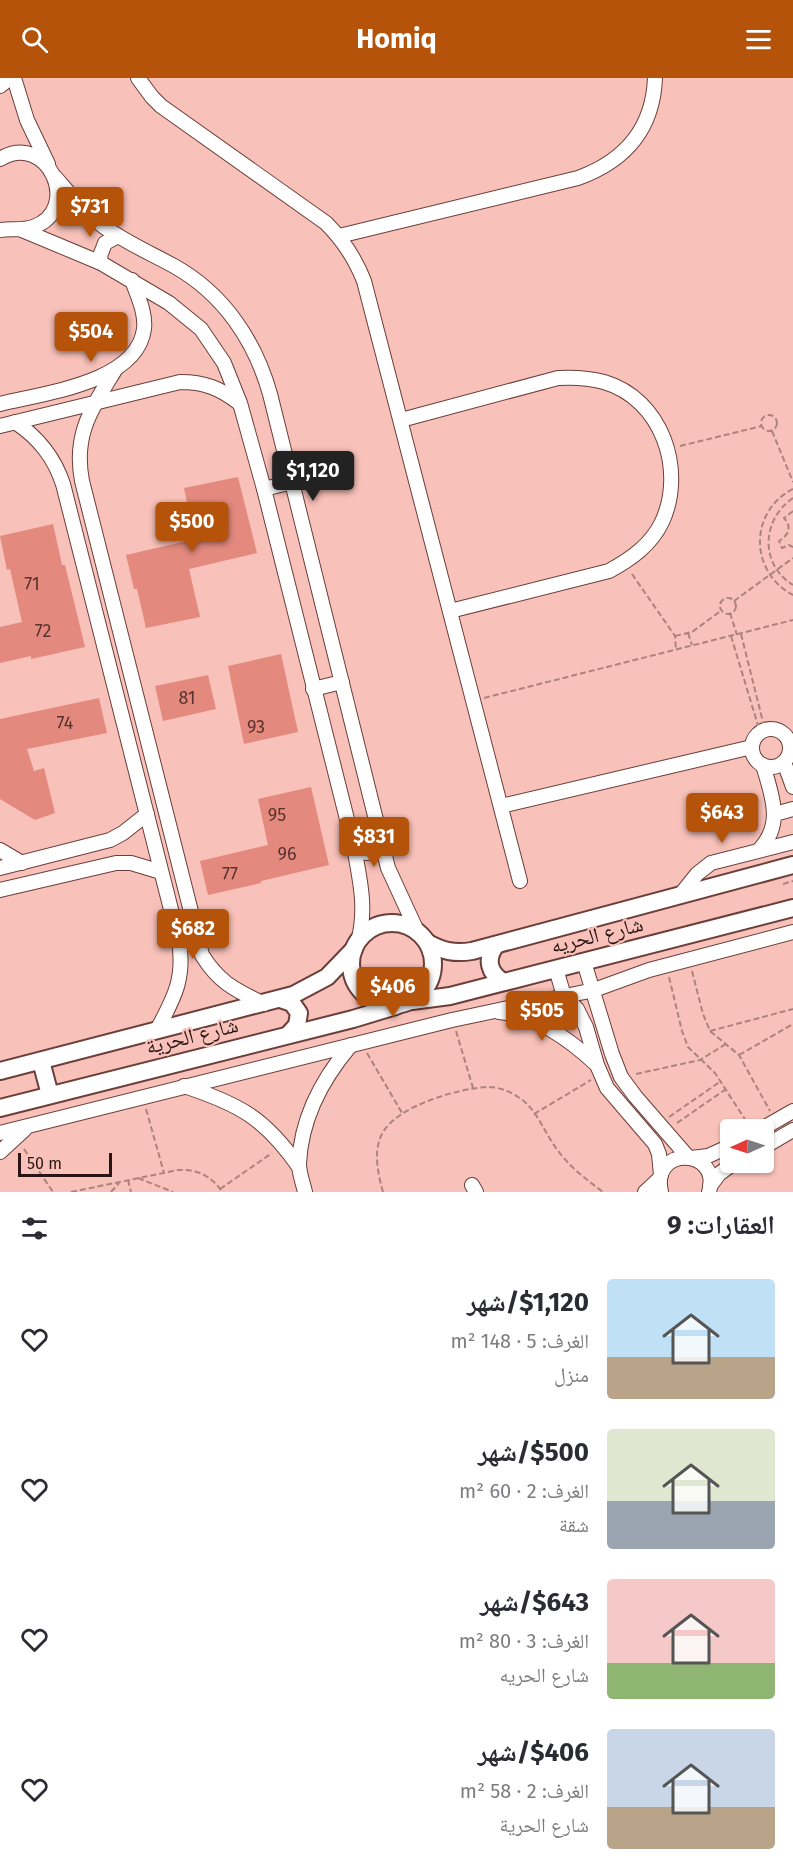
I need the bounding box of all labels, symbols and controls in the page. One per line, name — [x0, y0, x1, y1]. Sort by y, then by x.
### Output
icon: search — [18, 23, 51, 56]
text: Homiq — [356, 23, 437, 55]
icon: menu — [742, 23, 775, 56]
pin: $731 — [54, 187, 126, 238]
text: $731 — [70, 194, 110, 218]
pin: $504 — [55, 312, 127, 363]
text: $504 — [69, 319, 113, 343]
pin: $1,120 — [264, 451, 362, 502]
text: $1,120 — [286, 458, 340, 482]
pin: $500 — [156, 502, 228, 553]
text: $500 — [169, 509, 215, 533]
house number: 71 — [24, 573, 40, 595]
house number: 72 — [35, 620, 51, 642]
house number: 81 — [178, 687, 196, 709]
house number: 74 — [57, 712, 74, 734]
house number: 93 — [247, 716, 265, 738]
pin: $643 — [686, 793, 758, 844]
text: $643 — [700, 800, 744, 824]
house number: 95 — [268, 804, 286, 826]
pin: $831 — [338, 817, 410, 868]
text: $831 — [353, 824, 395, 848]
house number: 96 — [277, 843, 297, 865]
house number: 77 — [222, 863, 238, 885]
pin: $682 — [157, 909, 229, 960]
street label: شارع الحريه — [548, 911, 646, 959]
text: $682 — [171, 916, 215, 940]
pin: $406 — [357, 967, 429, 1018]
text: $406 — [370, 974, 416, 998]
pin: $505 — [506, 991, 578, 1042]
text: $505 — [520, 998, 564, 1022]
street label: شارع الحرية — [143, 1012, 241, 1060]
north arrow — [720, 1119, 774, 1173]
map controls — [720, 1119, 774, 1173]
scale bar — [18, 1150, 112, 1178]
text: 50 m — [27, 1154, 62, 1173]
text: العقارات: 9 — [667, 1210, 775, 1241]
icon: filters — [18, 1212, 51, 1245]
text: $1,120/شهر — [467, 1287, 589, 1318]
icon: home — [655, 1303, 727, 1375]
icon: heart — [18, 1323, 51, 1356]
text: الغرف: 5 · 148 m² — [450, 1329, 589, 1353]
text: منزل — [554, 1363, 589, 1387]
text: $500/شهر — [478, 1437, 589, 1468]
icon: home — [655, 1453, 727, 1525]
icon: heart — [18, 1473, 51, 1506]
text: الغرف: 2 · 60 m² — [459, 1479, 589, 1503]
text: شقة — [559, 1513, 589, 1537]
text: $643/شهر — [480, 1587, 589, 1618]
icon: home — [655, 1603, 727, 1675]
icon: heart — [18, 1623, 51, 1656]
text: الغرف: 3 · 80 m² — [459, 1629, 589, 1653]
text: شارع الحريه — [499, 1663, 589, 1687]
text: $406/شهر — [478, 1737, 589, 1768]
icon: home — [655, 1753, 727, 1825]
icon: heart — [18, 1773, 51, 1806]
text: الغرف: 2 · 58 m² — [460, 1779, 589, 1803]
text: شارع الحرية — [499, 1813, 589, 1837]

